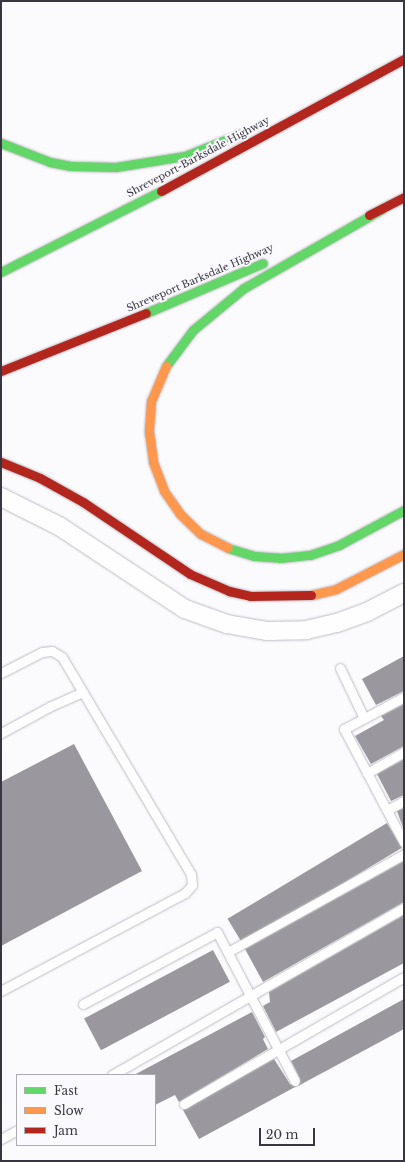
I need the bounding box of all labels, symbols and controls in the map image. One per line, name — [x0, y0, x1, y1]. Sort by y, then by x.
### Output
street label: Shreveport-Barksdale Highway — [125, 114, 271, 200]
street label: Shreveport Barksdale Highway — [125, 242, 275, 314]
legend — [16, 1074, 156, 1146]
text: Fast — [54, 1083, 78, 1098]
text: Slow — [54, 1103, 83, 1118]
scale bar — [261, 1120, 317, 1146]
text: Jam — [54, 1123, 78, 1138]
text: 20 m — [266, 1127, 298, 1142]

